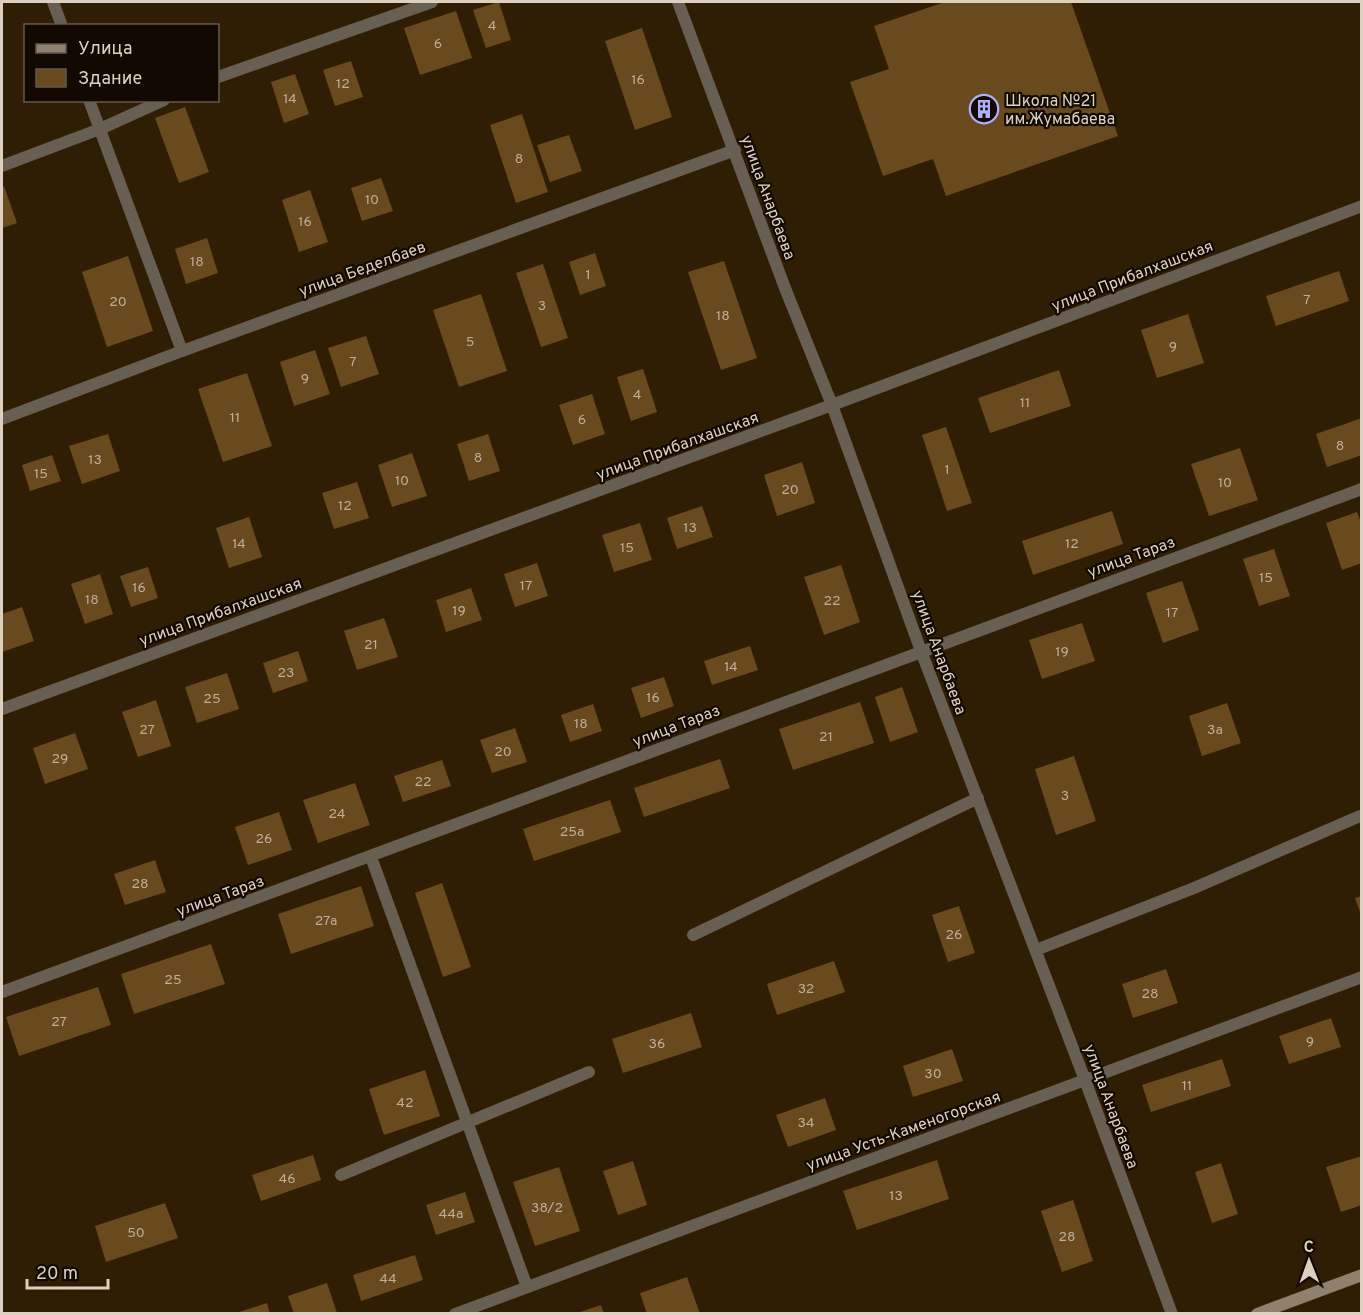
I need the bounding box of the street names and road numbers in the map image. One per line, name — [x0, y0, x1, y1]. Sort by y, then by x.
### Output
street label: улица Анарбаева — [735, 133, 799, 263]
street label: улица Прибалхашская — [1049, 237, 1216, 317]
street label: улица Беделбаев — [296, 238, 429, 302]
street label: улица Прибалхашская — [594, 408, 762, 486]
street label: улица Тараз — [1085, 533, 1178, 583]
street label: улица Прибалхашская — [137, 574, 305, 652]
street label: улица Анарбаева — [906, 588, 970, 718]
street label: улица Тараз — [630, 701, 723, 753]
street label: улица Тараз — [174, 872, 267, 922]
street label: улица Анарбаева — [1078, 1042, 1142, 1172]
street label: улица Усть-Каменогорская — [804, 1087, 1004, 1176]

